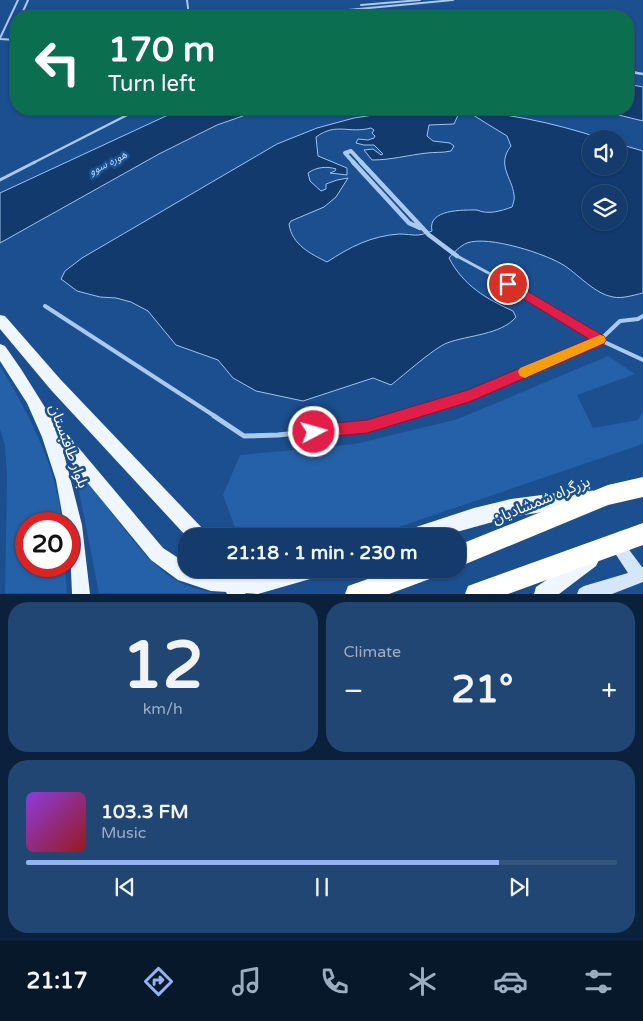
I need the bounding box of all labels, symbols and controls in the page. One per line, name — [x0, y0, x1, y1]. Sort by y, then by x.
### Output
text: 170 m — [108, 29, 215, 71]
icon: left — [25, 30, 90, 95]
text: Turn left — [108, 71, 196, 97]
map controls — [582, 130, 627, 230]
button: sound — [582, 130, 627, 175]
water label: هوره سوو — [87, 148, 130, 178]
button: layers — [582, 185, 627, 230]
pin — [487, 263, 529, 305]
icon: arrive — [494, 270, 522, 298]
street label: بلوار طاقبستان — [46, 402, 92, 490]
position arrow — [287, 405, 339, 457]
street label: بزرگراه شمشادیان — [489, 472, 593, 528]
speed limit sign: 20 — [15, 512, 80, 577]
text: 21:18 · 1 min · 230 m — [226, 542, 418, 564]
text: 12 — [122, 627, 204, 706]
text: Climate — [344, 642, 401, 662]
text: 21° — [451, 667, 513, 713]
text: − — [344, 674, 363, 708]
text: + — [601, 674, 617, 708]
text: km/h — [143, 699, 183, 719]
text: 103.3 FM — [101, 801, 189, 823]
text: Music — [101, 823, 146, 843]
icon: previous — [111, 873, 139, 901]
icon: pause — [308, 873, 336, 901]
icon: next — [505, 873, 533, 901]
icon: directions — [141, 964, 176, 999]
icon: music — [229, 964, 264, 999]
icon: phone — [317, 964, 352, 999]
icon: climate — [405, 964, 440, 999]
icon: car — [493, 964, 528, 999]
icon: filters — [581, 964, 616, 999]
text: 21:17 — [27, 968, 88, 994]

